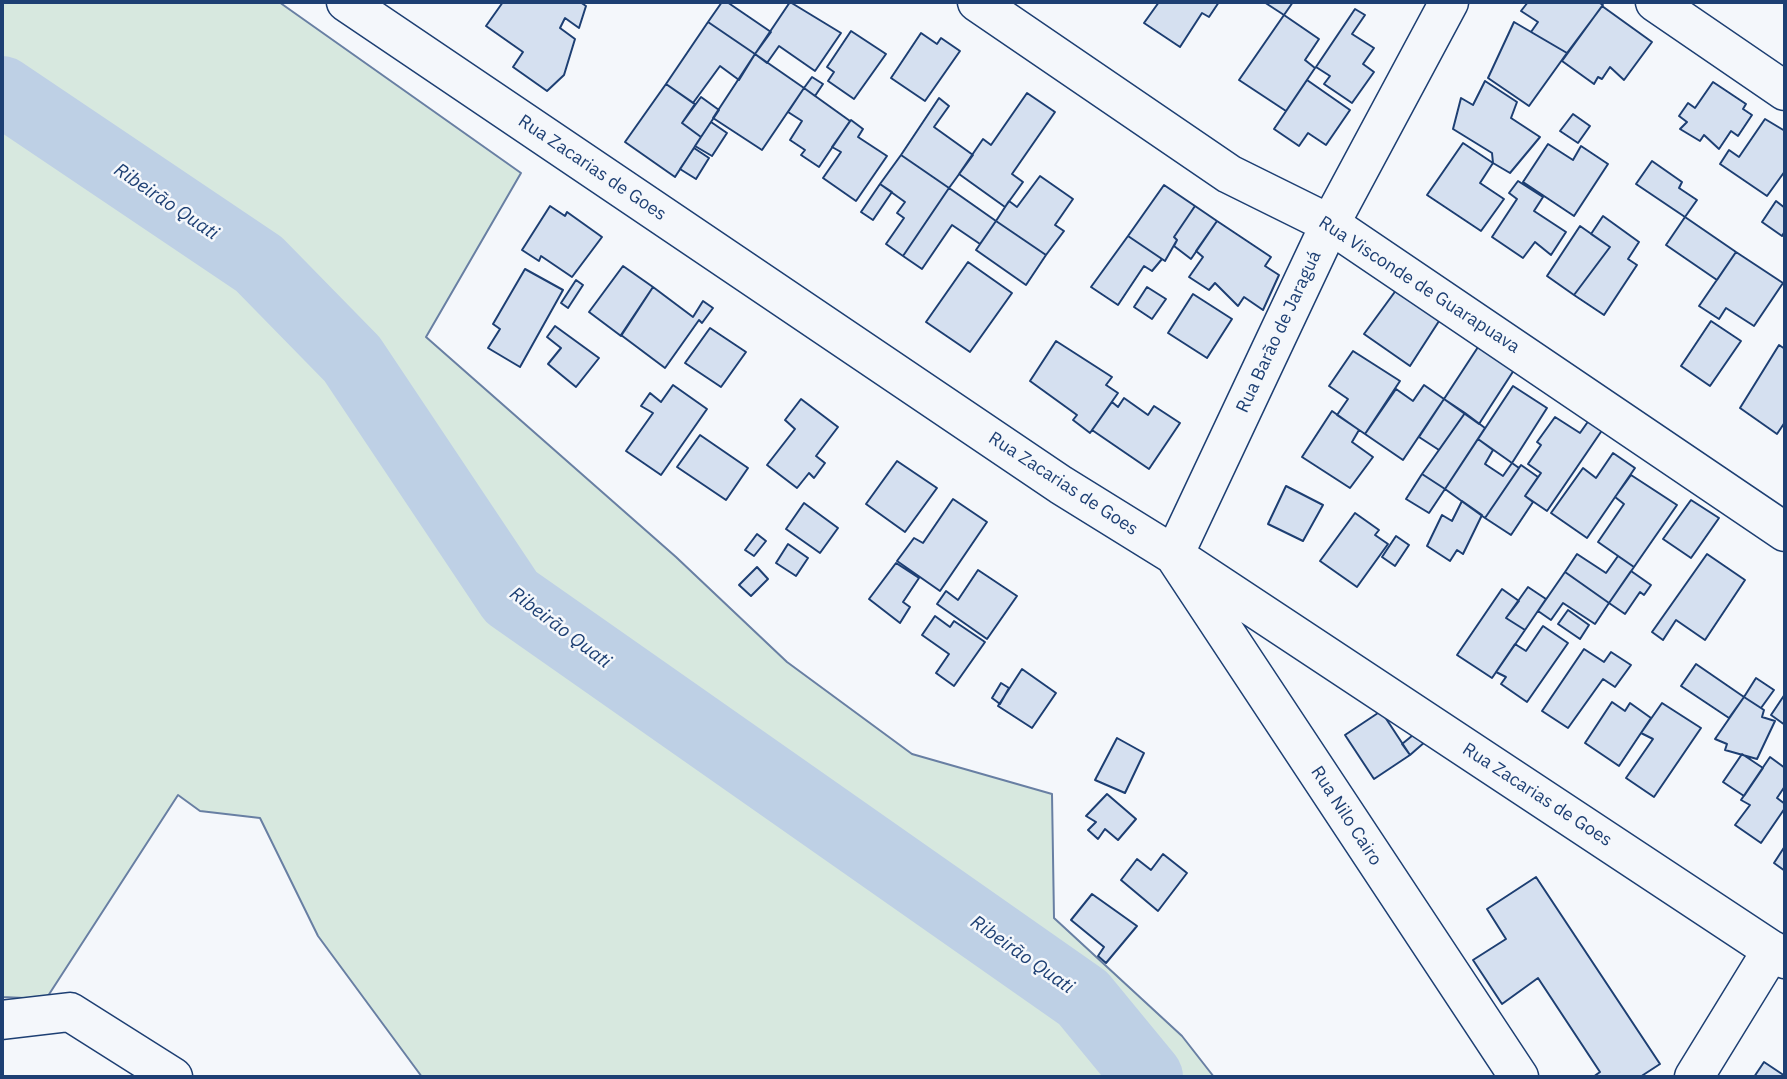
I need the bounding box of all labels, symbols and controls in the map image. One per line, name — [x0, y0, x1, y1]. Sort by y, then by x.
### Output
street label: Rua Zacarias de Goes — [514, 110, 670, 226]
water label: Ribeirão Quati — [109, 159, 223, 245]
street label: Rua Visconde de Guarapuava — [1315, 212, 1523, 358]
street label: Rua Barão de Jaraguá — [1232, 248, 1326, 416]
street label: Rua Zacarias de Goes — [984, 428, 1142, 540]
water label: Ribeirão Quati — [505, 582, 615, 674]
street label: Rua Zacarias de Goes — [1458, 739, 1616, 851]
street label: Rua Nilo Cairo — [1306, 762, 1386, 870]
water label: Ribeirão Quati — [966, 911, 1078, 999]

